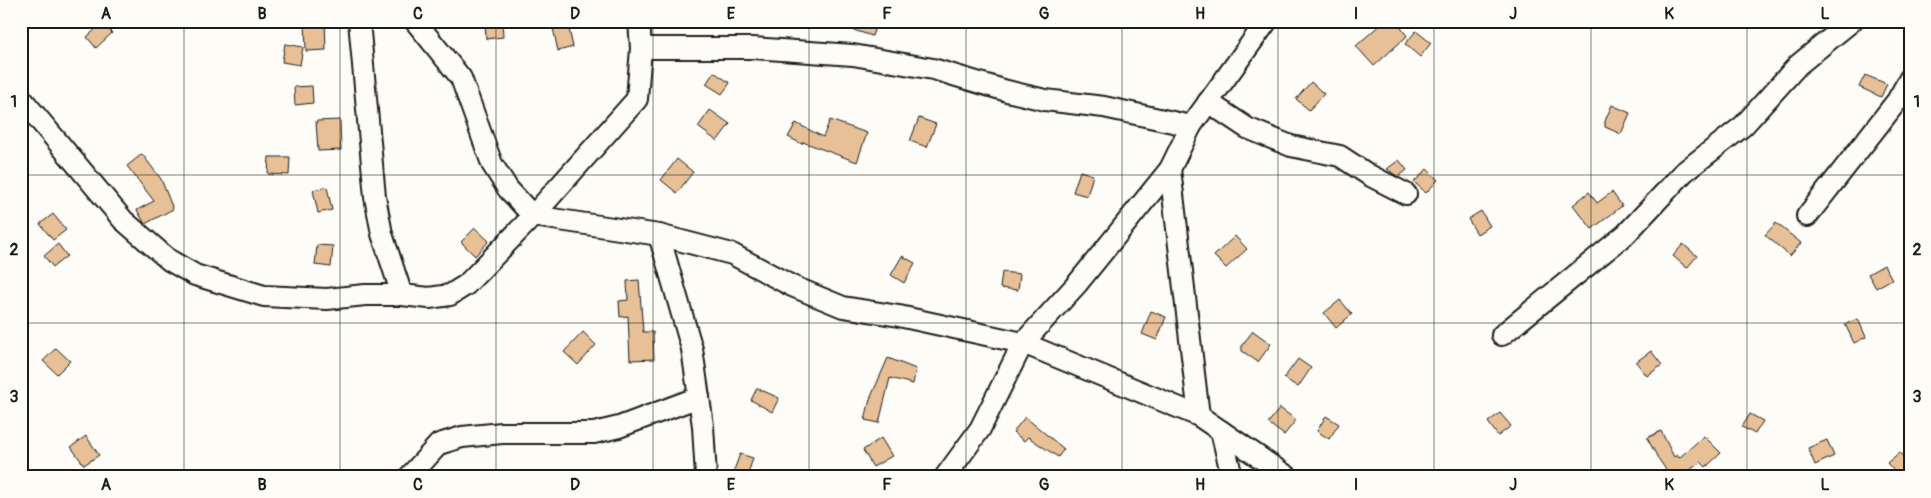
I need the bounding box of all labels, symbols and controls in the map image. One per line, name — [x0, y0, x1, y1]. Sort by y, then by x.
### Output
text: A — [101, 4, 112, 24]
text: B — [257, 4, 267, 24]
text: C — [413, 4, 423, 24]
text: D — [570, 4, 580, 24]
text: E — [727, 4, 736, 24]
text: F — [882, 4, 892, 24]
text: G — [1039, 4, 1050, 24]
text: H — [1195, 4, 1205, 24]
text: I — [1354, 4, 1358, 24]
text: J — [1509, 4, 1517, 24]
text: K — [1664, 4, 1674, 24]
text: L — [1820, 4, 1830, 24]
text: 1 — [11, 92, 17, 112]
text: 1 — [1914, 92, 1920, 112]
text: 2 — [10, 240, 19, 260]
text: 2 — [1913, 240, 1922, 260]
text: 3 — [10, 387, 19, 407]
text: 3 — [1913, 387, 1922, 407]
text: A — [101, 475, 112, 495]
text: B — [257, 475, 267, 495]
text: C — [413, 475, 423, 495]
text: D — [570, 475, 580, 495]
text: E — [727, 475, 736, 495]
text: F — [882, 475, 892, 495]
text: G — [1039, 475, 1050, 495]
text: H — [1195, 475, 1205, 495]
text: I — [1354, 475, 1358, 495]
text: J — [1509, 475, 1517, 495]
text: K — [1664, 475, 1674, 495]
text: L — [1820, 475, 1830, 495]

